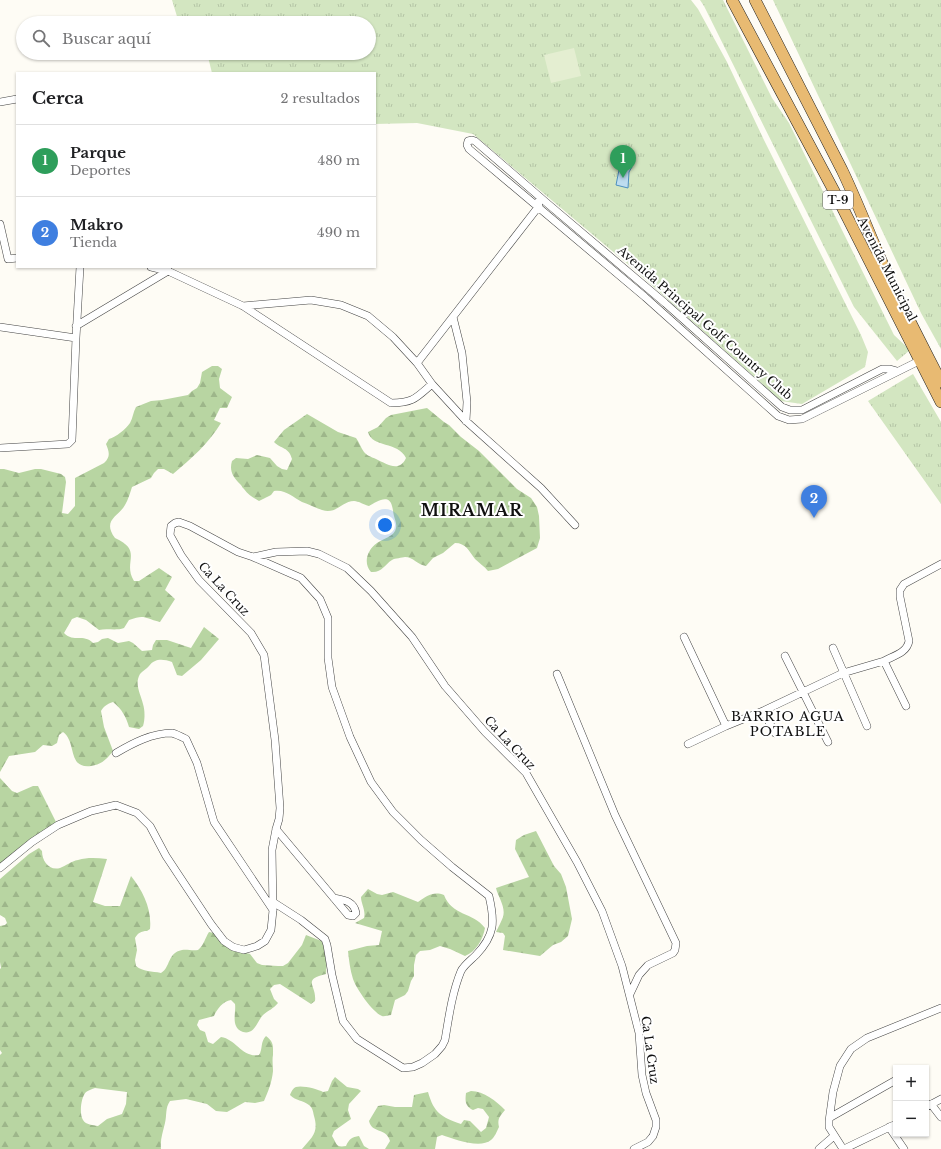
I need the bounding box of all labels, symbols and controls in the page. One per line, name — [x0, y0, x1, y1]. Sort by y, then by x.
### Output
search box — [16, 16, 376, 60]
icon: search — [30, 27, 52, 49]
text: Buscar aquí — [62, 29, 151, 48]
text: Cerca — [32, 88, 84, 109]
text: 2 resultados — [281, 90, 360, 107]
text: Parque — [70, 143, 126, 162]
pin: 1 — [610, 145, 636, 178]
text: 1 — [42, 152, 48, 169]
text: 480 m — [318, 152, 360, 169]
text: Deportes — [70, 162, 131, 179]
road number: T-9 — [823, 191, 853, 209]
street label: Avenida Municipal — [854, 213, 920, 324]
text: Makro — [70, 215, 123, 234]
text: 2 — [41, 224, 49, 241]
text: 490 m — [317, 224, 360, 241]
text: Tienda — [70, 234, 117, 251]
street label: Avenida Principal Golf Country Club — [614, 242, 796, 403]
pin: 2 — [801, 485, 827, 518]
district label: MIRAMAR — [421, 500, 523, 520]
your location — [375, 515, 395, 535]
street label: Ca La Cruz — [196, 559, 253, 619]
district label: BARRIO AGUA POTABLE — [731, 708, 845, 740]
street label: Ca La Cruz — [482, 713, 539, 773]
street label: Ca La Cruz — [638, 1015, 663, 1085]
map controls — [893, 1065, 929, 1137]
button: + — [893, 1065, 929, 1101]
button: − — [893, 1101, 929, 1137]

